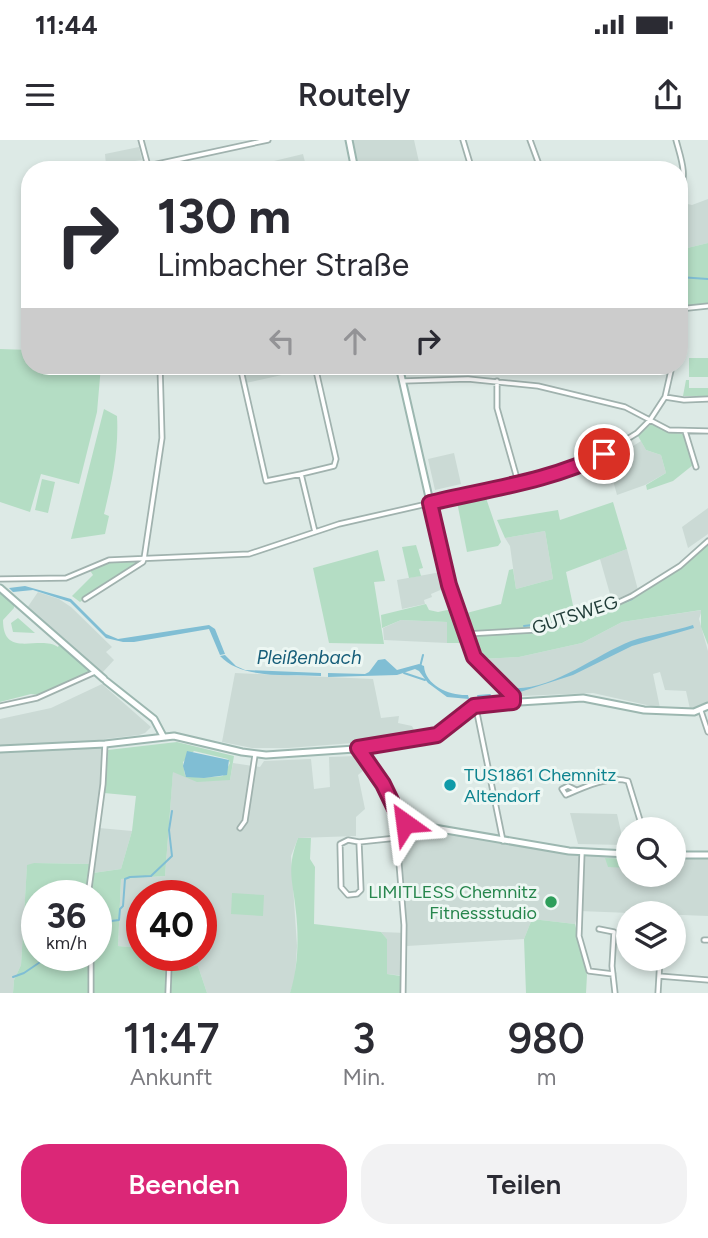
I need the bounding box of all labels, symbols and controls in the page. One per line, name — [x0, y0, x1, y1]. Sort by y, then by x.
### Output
text: 11:44 — [35, 9, 98, 41]
icon: menu — [21, 76, 59, 114]
text: Routely — [298, 76, 410, 114]
icon: share — [649, 76, 687, 114]
text: 130 m — [157, 186, 291, 245]
icon: right — [42, 189, 133, 280]
text: Limbacher Straße — [157, 246, 409, 284]
icon: left — [263, 322, 301, 360]
icon: ahead — [336, 322, 374, 360]
icon: right — [409, 322, 447, 360]
pin — [574, 424, 634, 484]
icon: arrive — [585, 435, 623, 473]
street label: GUTSWEG — [529, 591, 621, 639]
water label: Pleißenbach — [257, 646, 362, 669]
place label: TUS1861 Chemnitz Altendorf — [464, 764, 616, 807]
marker: TUS1861 Chemnitz Altendorf — [442, 777, 458, 793]
position arrow — [368, 786, 442, 860]
map controls — [616, 817, 686, 971]
button: search — [616, 817, 686, 887]
speed limit sign: 40 — [126, 880, 217, 971]
place label: LIMITLESS Chemnitz Fitnessstudio — [368, 881, 537, 924]
marker: LIMITLESS Chemnitz Fitnessstudio — [543, 894, 559, 910]
text: 36 — [47, 895, 86, 937]
button: layers — [616, 901, 686, 971]
text: km/h — [46, 932, 87, 954]
text: 11:47 — [123, 1013, 219, 1064]
text: 3 — [352, 1013, 375, 1064]
text: 980 — [508, 1013, 585, 1064]
text: Ankunft — [130, 1063, 212, 1091]
text: Min. — [343, 1063, 385, 1091]
text: m — [537, 1063, 556, 1091]
button: Beenden — [21, 1144, 347, 1224]
button: Teilen — [361, 1144, 687, 1224]

